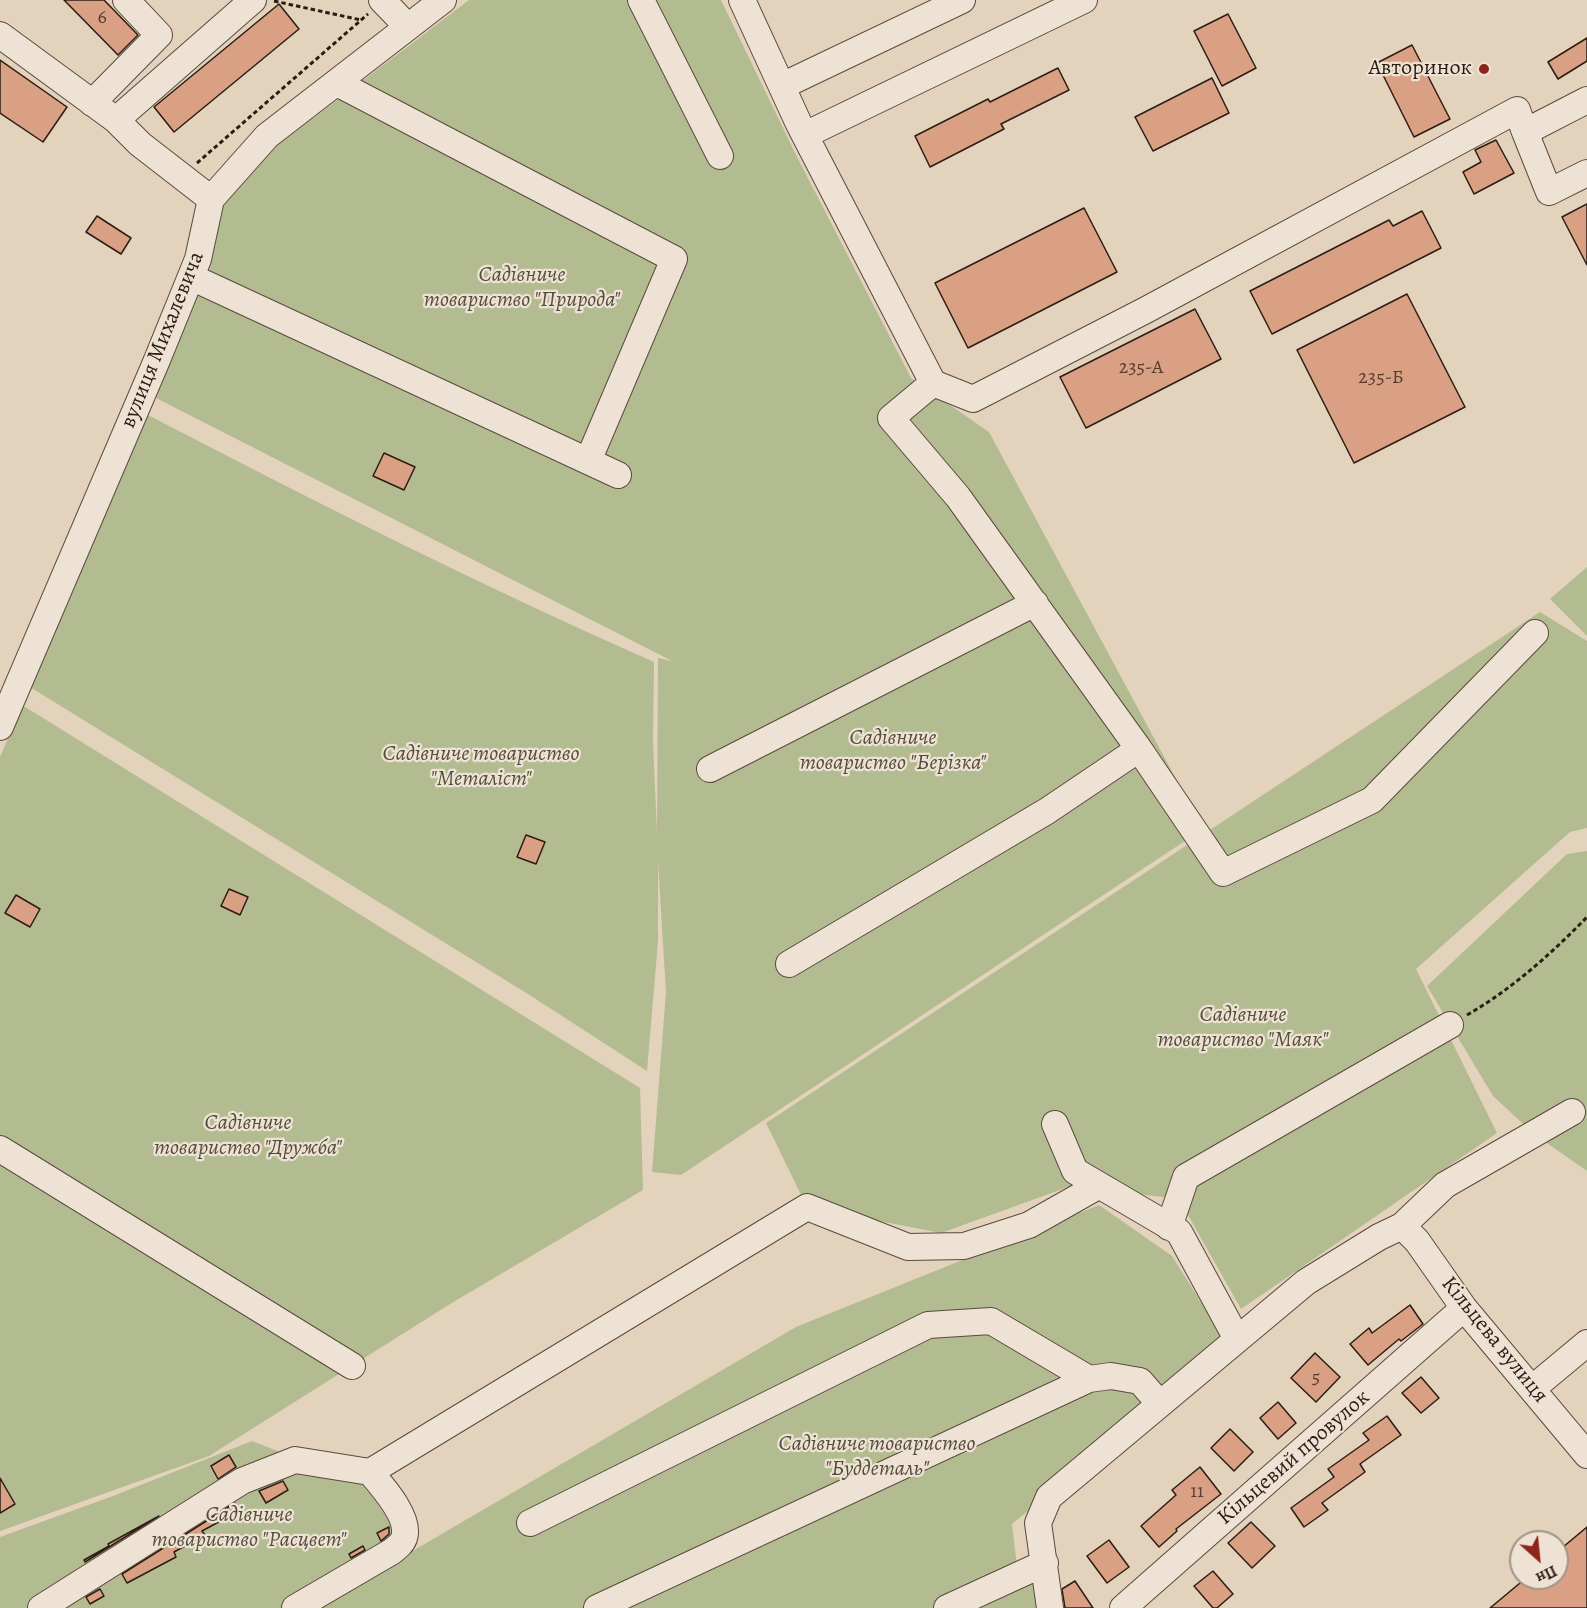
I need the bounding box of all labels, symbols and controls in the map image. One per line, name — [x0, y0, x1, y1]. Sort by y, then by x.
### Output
house number: 6 — [97, 6, 107, 30]
place label: Авторинок — [1368, 56, 1472, 82]
marker: Авторинок — [1477, 62, 1491, 76]
street label: вулиця Михалевича — [116, 248, 210, 432]
park label: Садівниче товариство "Природа" — [424, 263, 620, 314]
house number: 235-А — [1119, 356, 1163, 380]
house number: 235-Б — [1358, 366, 1404, 390]
park label: Садівниче товариство "Берізка" — [800, 726, 986, 778]
park label: Садівниче товариство "Металіст" — [382, 742, 580, 794]
park label: Садівниче товариство "Маяк" — [1157, 1003, 1329, 1054]
park label: Садівниче товариство "Дружба" — [154, 1111, 342, 1162]
street label: Кільцева вулиця — [1435, 1271, 1553, 1409]
house number: 5 — [1312, 1366, 1320, 1390]
street label: Кільцевий провулок — [1213, 1385, 1375, 1531]
park label: Садівниче товариство "Буддеталь" — [778, 1432, 976, 1484]
house number: 11 — [1190, 1480, 1204, 1504]
park label: Садівниче товариство "Расцвет" — [152, 1503, 346, 1554]
north arrow — [1509, 1530, 1569, 1590]
text: Пн — [1532, 1560, 1561, 1589]

